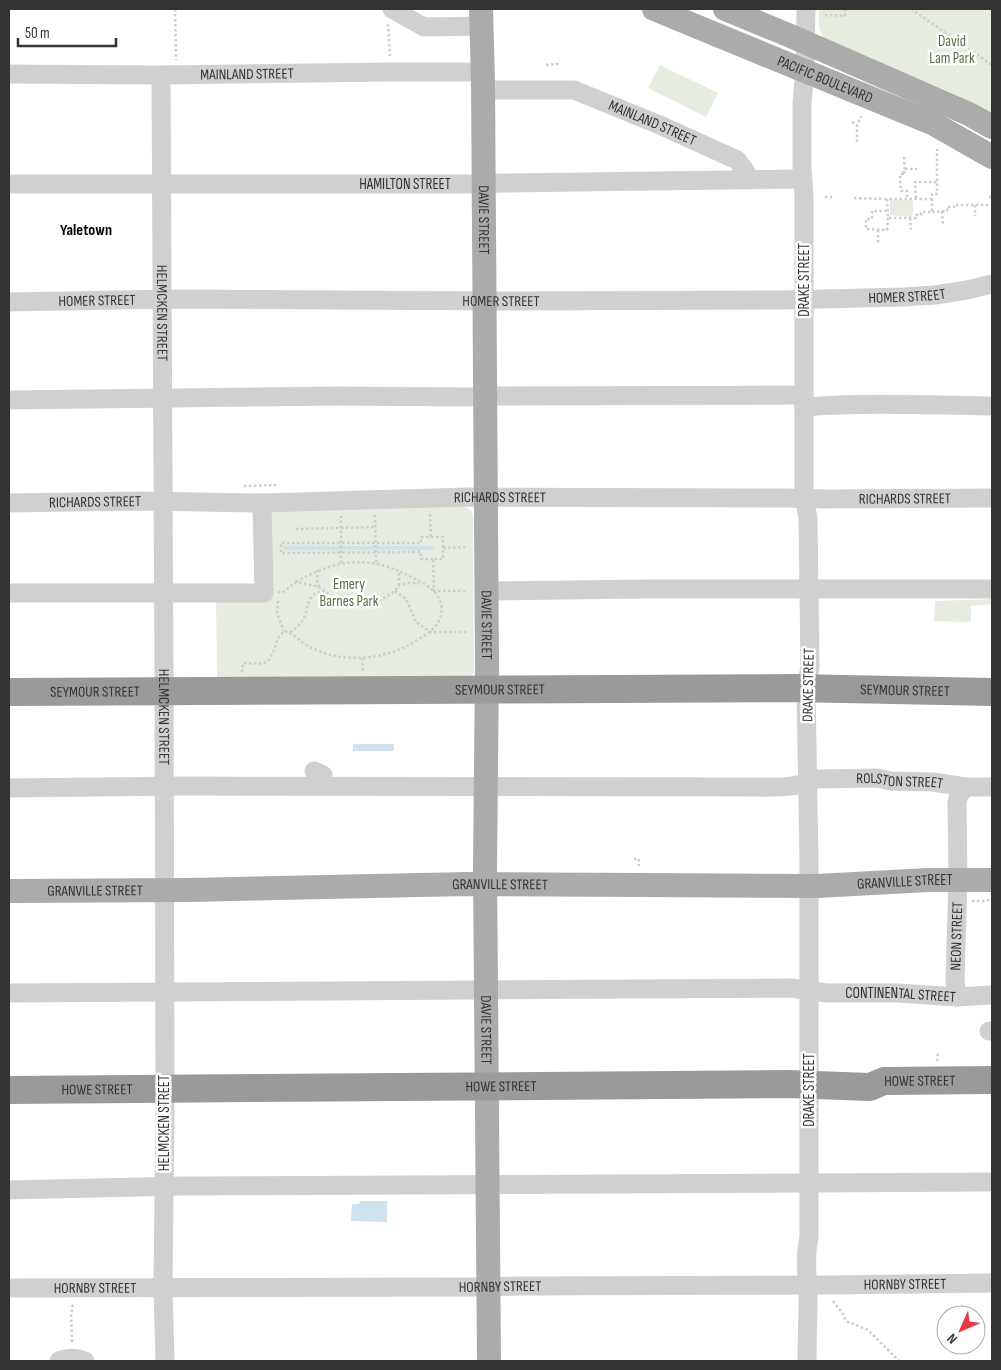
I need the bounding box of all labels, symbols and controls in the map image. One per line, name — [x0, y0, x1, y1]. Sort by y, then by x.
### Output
scale bar — [18, 15, 115, 47]
text: 50 m — [25, 24, 50, 43]
park label: David Lam Park — [929, 32, 975, 68]
street label: PACIFIC BOULEVARD — [774, 52, 876, 108]
street label: MAINLAND STREET — [200, 64, 294, 84]
street label: MAINLAND STREET — [606, 96, 699, 150]
street label: HAMILTON STREET — [359, 175, 451, 194]
street label: DAVIE STREET — [474, 185, 493, 255]
district label: Yaletown — [60, 221, 112, 240]
street label: DRAKE STREET — [795, 243, 814, 317]
street label: HELMCKEN STREET — [152, 265, 171, 361]
street label: HOMER STREET — [868, 284, 947, 308]
street label: HOMER STREET — [58, 291, 136, 311]
street label: HOMER STREET — [462, 292, 540, 311]
street label: RICHARDS STREET — [454, 488, 546, 507]
street label: RICHARDS STREET — [859, 489, 951, 509]
street label: RICHARDS STREET — [49, 492, 141, 512]
park label: Emery Barnes Park — [320, 575, 379, 611]
street label: DAVIE STREET — [476, 590, 496, 660]
street label: DRAKE STREET — [798, 648, 819, 722]
street label: HELMCKEN STREET — [154, 669, 173, 765]
street label: SEYMOUR STREET — [455, 680, 545, 700]
street label: SEYMOUR STREET — [860, 680, 950, 701]
street label: SEYMOUR STREET — [50, 682, 140, 702]
street label: ROLSTON STREET — [856, 769, 944, 793]
street label: GRANVILLE STREET — [857, 871, 953, 894]
street label: GRANVILLE STREET — [452, 875, 548, 894]
street label: GRANVILLE STREET — [47, 881, 143, 901]
street label: NEON STREET — [946, 901, 967, 971]
street label: CONTINENTAL STREET — [845, 984, 956, 1007]
street label: DAVIE STREET — [476, 995, 496, 1065]
street label: DRAKE STREET — [800, 1053, 819, 1127]
street label: HOWE STREET — [884, 1071, 955, 1091]
street label: HELMCKEN STREET — [155, 1075, 174, 1171]
street label: HOWE STREET — [465, 1077, 537, 1096]
street label: HOWE STREET — [61, 1080, 133, 1100]
street label: HORNBY STREET — [864, 1275, 946, 1295]
street label: HORNBY STREET — [459, 1277, 541, 1297]
street label: HORNBY STREET — [54, 1279, 136, 1298]
north arrow — [936, 1305, 986, 1355]
text: N — [944, 1330, 961, 1347]

